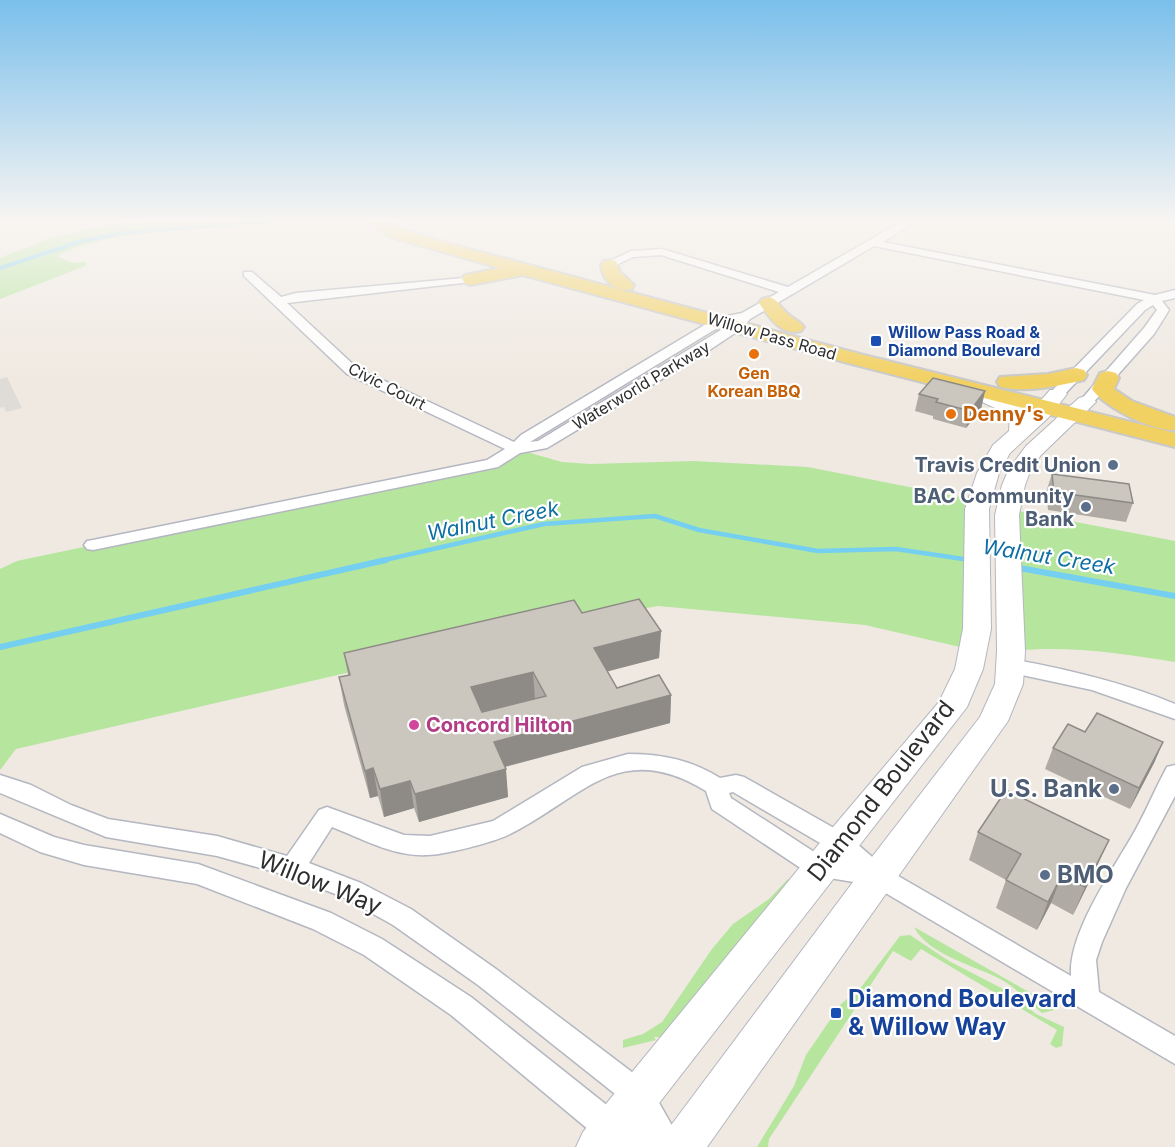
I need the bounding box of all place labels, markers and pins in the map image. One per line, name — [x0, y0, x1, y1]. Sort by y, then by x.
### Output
place label: Willow Pass Road & Diamond Boulevard — [888, 322, 1040, 360]
marker: Willow Pass Road & Diamond Boulevard — [869, 334, 883, 348]
marker: Gen Korean BBQ — [747, 347, 761, 361]
place label: Gen Korean BBQ — [707, 363, 801, 401]
place label: Denny's — [963, 402, 1044, 426]
marker: Denny's — [944, 407, 958, 421]
place label: Travis Credit Union — [915, 453, 1101, 477]
marker: Travis Credit Union — [1106, 458, 1120, 472]
place label: BAC Community Bank — [913, 484, 1074, 531]
marker: BAC Community Bank — [1079, 500, 1093, 514]
place label: Concord Hilton — [426, 713, 572, 737]
marker: Concord Hilton — [407, 718, 421, 732]
place label: U.S. Bank — [990, 774, 1102, 803]
marker: U.S. Bank — [1107, 782, 1121, 796]
place label: BMO — [1057, 860, 1114, 889]
marker: BMO — [1038, 868, 1052, 882]
place label: Diamond Boulevard & Willow Way — [848, 984, 1076, 1041]
marker: Diamond Boulevard & Willow Way — [829, 1006, 843, 1020]

